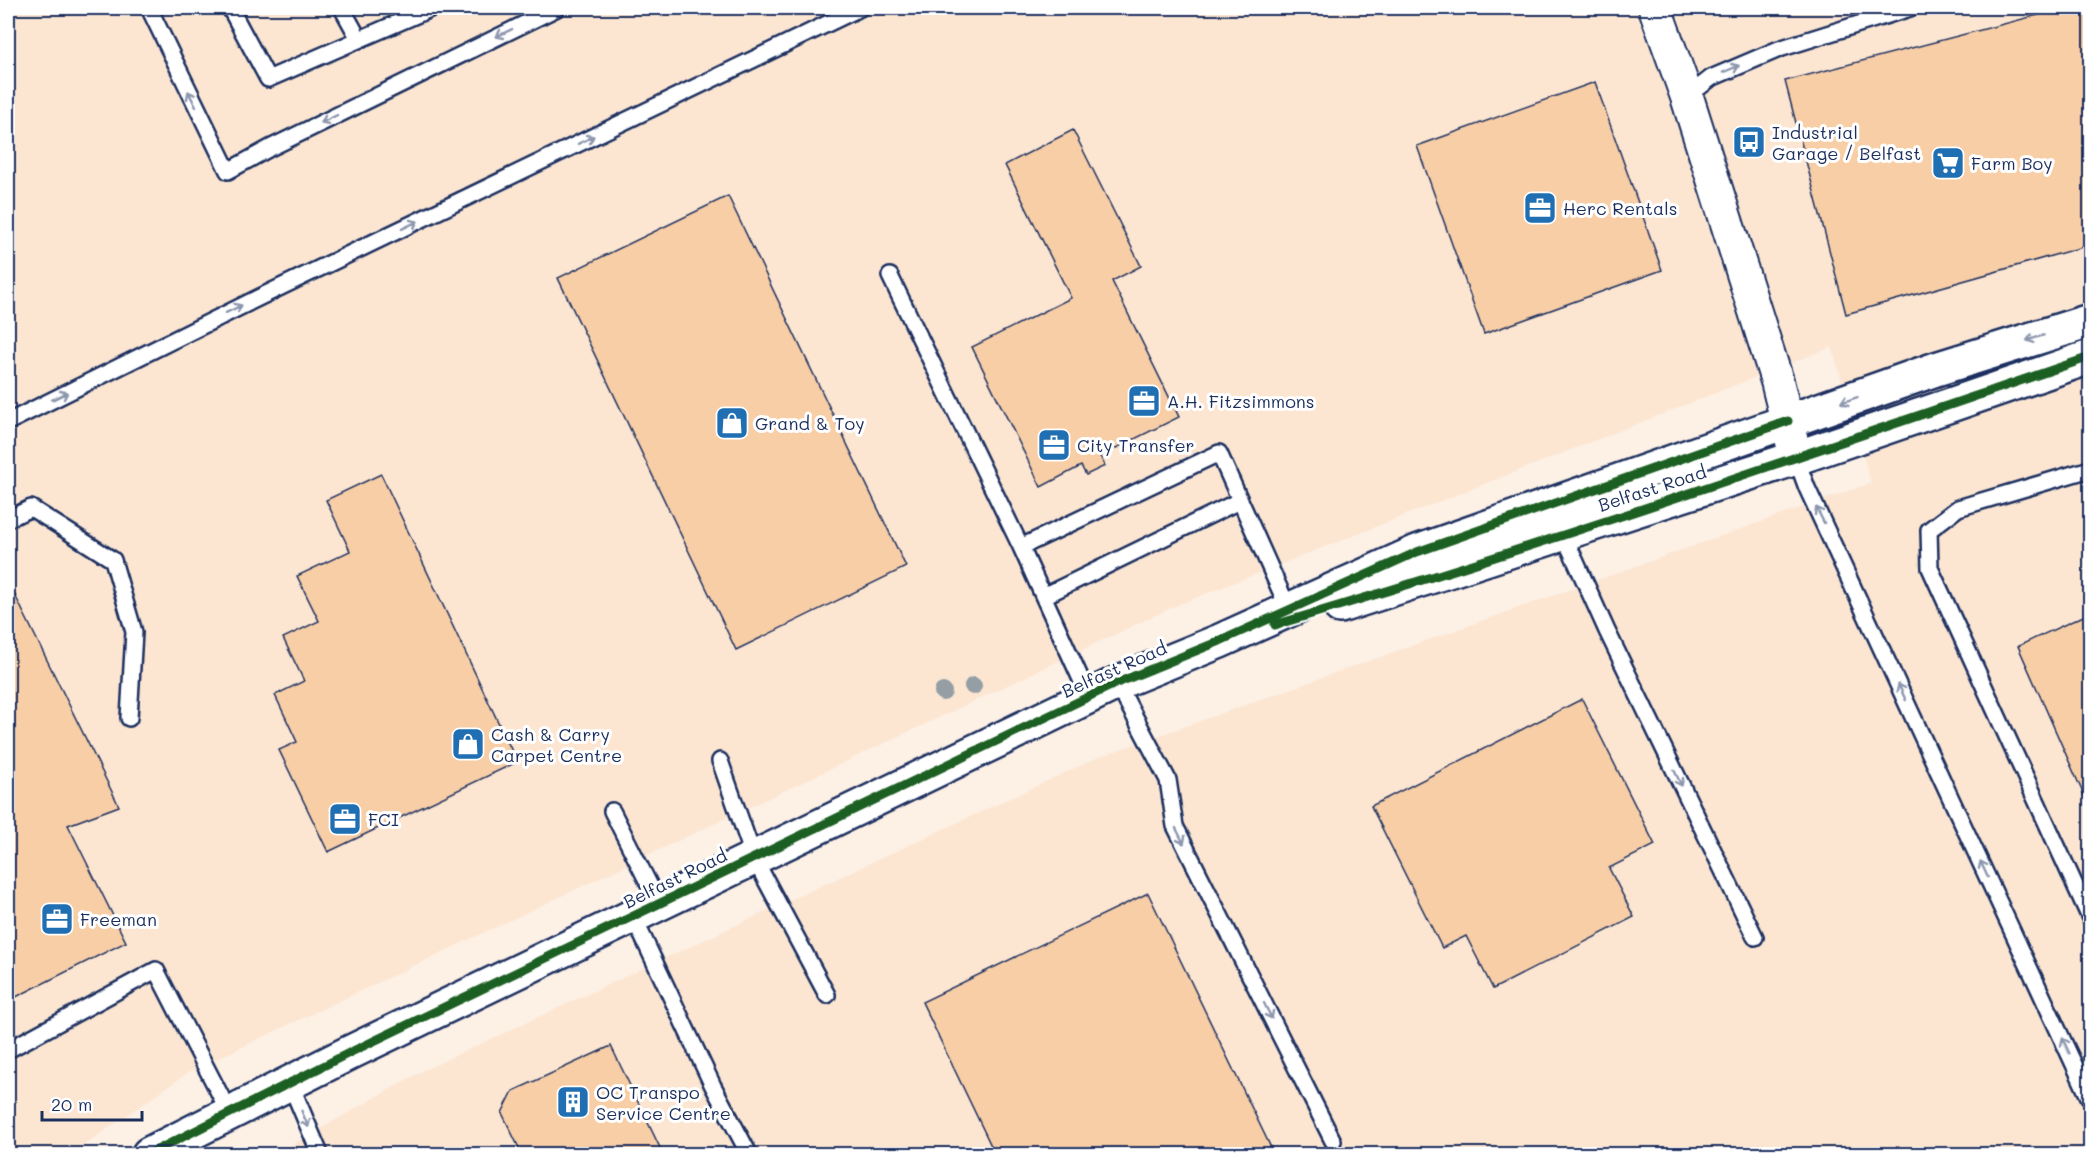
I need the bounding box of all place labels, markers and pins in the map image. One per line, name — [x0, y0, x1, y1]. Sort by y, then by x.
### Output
place label: Industrial Garage / Belfast — [1772, 120, 1921, 165]
bus stop icon: Industrial Garage / Belfast — [1731, 124, 1767, 160]
supermarket icon: Farm Boy — [1930, 145, 1966, 181]
place label: Farm Boy — [1971, 151, 2053, 175]
office icon: Herc Rentals — [1522, 190, 1558, 226]
place label: Herc Rentals — [1563, 196, 1677, 220]
office icon: A.H. Fitzsimmons — [1126, 383, 1162, 419]
place label: A.H. Fitzsimmons — [1167, 389, 1315, 413]
shop icon: Grand & Toy — [714, 405, 750, 441]
place label: Grand & Toy — [755, 411, 865, 435]
office icon: City Transfer — [1036, 427, 1072, 463]
place label: City Transfer — [1077, 433, 1195, 457]
place label: Cash & Carry Carpet Centre — [491, 722, 622, 767]
shop icon: Cash & Carry Carpet Centre — [450, 726, 486, 762]
office icon: FCI — [327, 801, 363, 837]
place label: FCI — [368, 807, 399, 831]
office icon: Freeman — [39, 901, 75, 937]
place label: Freeman — [80, 907, 157, 931]
place label: OC Transpo Service Centre — [596, 1080, 731, 1125]
building icon: OC Transpo Service Centre — [555, 1084, 591, 1120]

